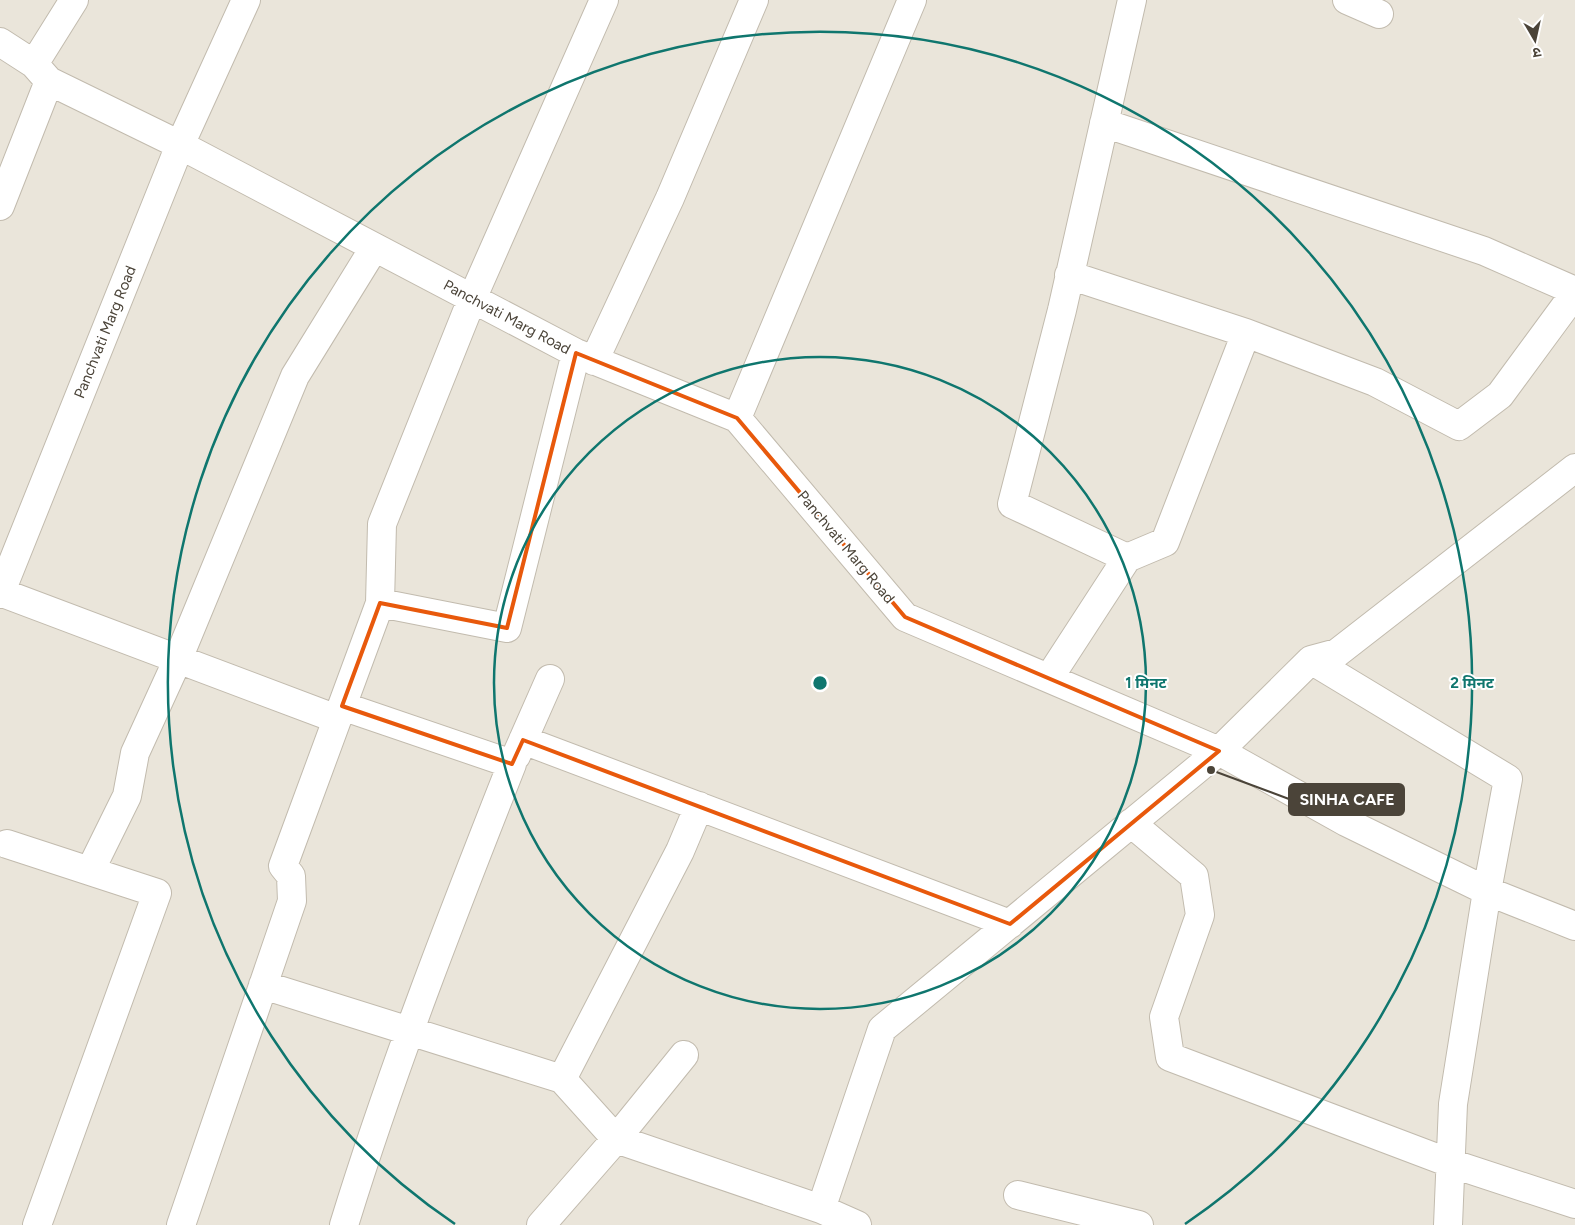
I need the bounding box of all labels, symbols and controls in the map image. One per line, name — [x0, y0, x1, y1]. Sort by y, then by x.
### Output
north arrow — [1510, 15, 1560, 65]
text: उ — [1531, 43, 1542, 62]
street label: Panchvati Marg Road — [70, 263, 140, 401]
street label: Panchvati Marg Road — [440, 276, 574, 358]
street label: Panchvati Marg Road — [794, 487, 898, 607]
centre of rings — [811, 674, 829, 692]
text: 1 मिनट — [1125, 674, 1168, 692]
text: 2 मिनट — [1450, 674, 1495, 692]
callout: SINHA CAFE — [1289, 784, 1404, 815]
text: SINHA CAFE — [1299, 790, 1395, 809]

